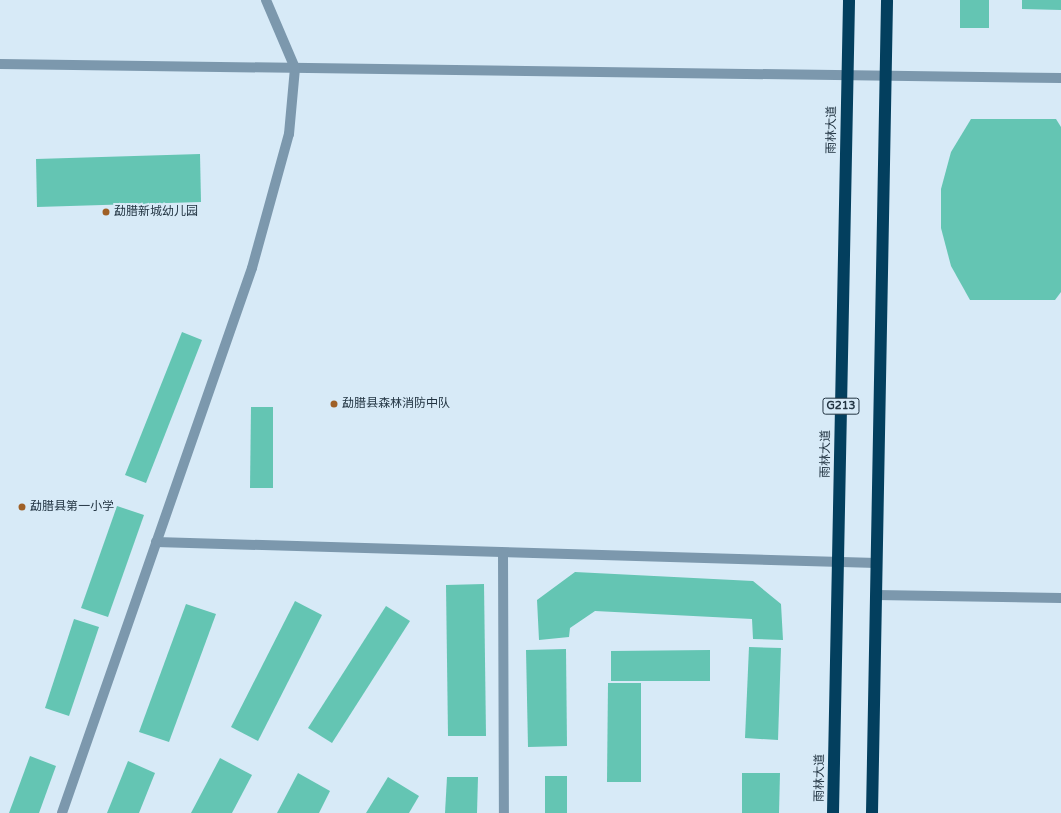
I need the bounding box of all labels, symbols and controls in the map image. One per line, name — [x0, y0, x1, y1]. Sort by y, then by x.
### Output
street label: 雨林大道 — [824, 106, 840, 154]
place label: 勐腊新城幼儿园 — [114, 205, 198, 219]
marker: 勐腊新城幼儿园 — [101, 207, 111, 217]
place label: 勐腊县森林消防中队 — [342, 397, 450, 411]
road number: G213 — [822, 397, 860, 415]
marker: 勐腊县森林消防中队 — [329, 399, 339, 409]
street label: 雨林大道 — [818, 430, 834, 478]
place label: 勐腊县第一小学 — [30, 500, 114, 514]
marker: 勐腊县第一小学 — [17, 502, 27, 512]
street label: 雨林大道 — [812, 754, 828, 802]

